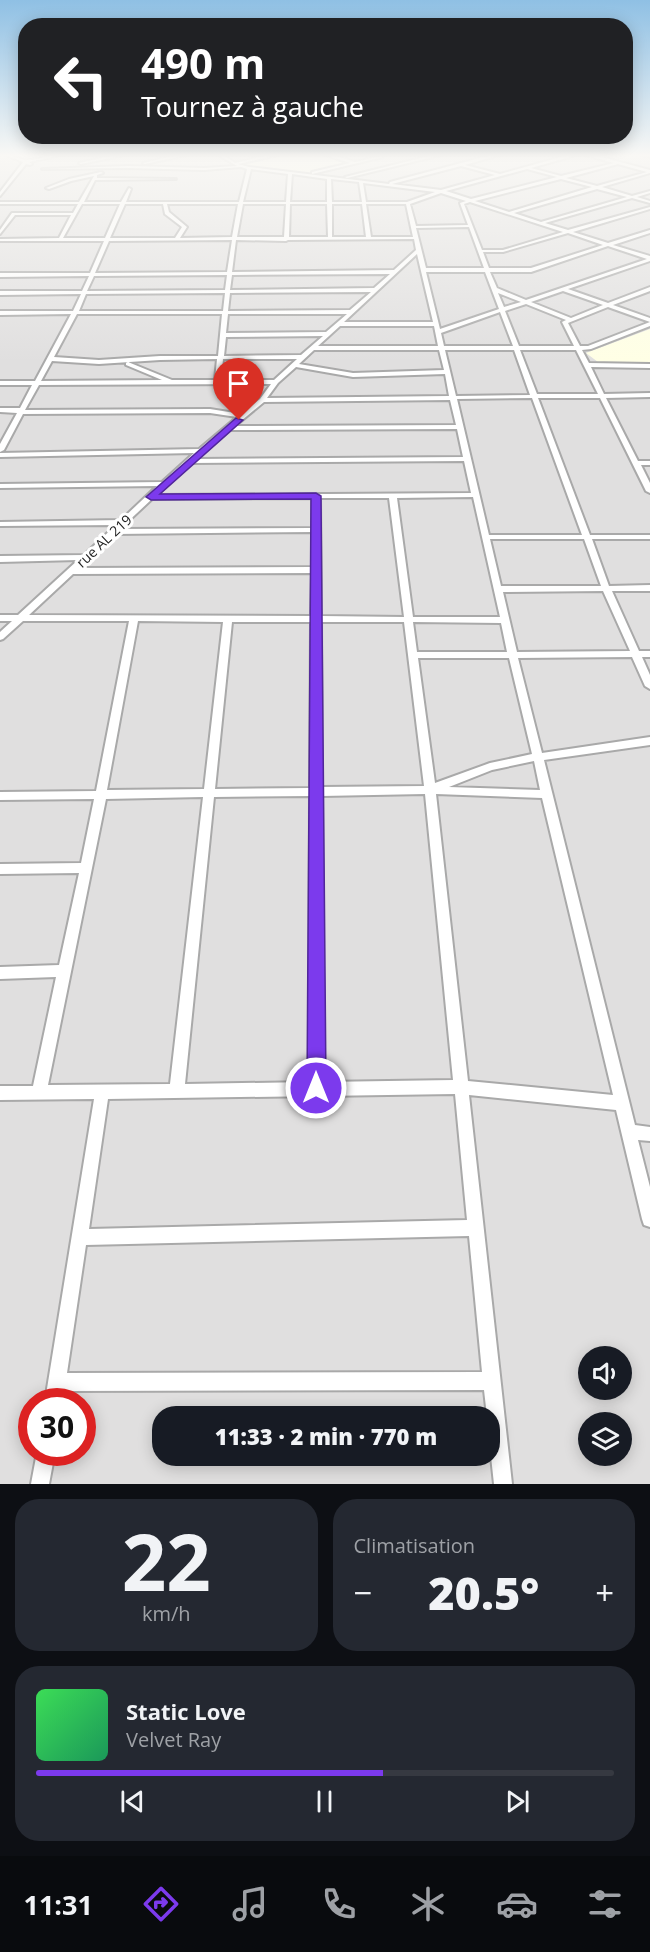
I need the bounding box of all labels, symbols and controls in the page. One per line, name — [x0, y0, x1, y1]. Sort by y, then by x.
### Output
text: 490 m — [141, 34, 265, 91]
icon: left — [42, 42, 120, 120]
text: Tournez à gauche — [141, 88, 364, 125]
pin — [213, 358, 264, 420]
icon: arrive — [222, 367, 255, 400]
street label: rue AL 219 — [72, 510, 136, 571]
position arrow — [284, 1056, 348, 1120]
map controls — [578, 1346, 632, 1466]
button: sound — [578, 1346, 632, 1400]
speed limit sign: 30 — [18, 1388, 96, 1466]
button: layers — [578, 1412, 632, 1466]
text: 11:33 · 2 min · 770 m — [215, 1421, 437, 1451]
text: 22 — [122, 1508, 211, 1614]
text: Climatisation — [354, 1532, 475, 1559]
text: 20.5° — [428, 1562, 539, 1623]
text: − — [354, 1570, 372, 1615]
text: + — [595, 1570, 614, 1615]
text: km/h — [142, 1600, 191, 1627]
text: Static Love — [126, 1696, 246, 1726]
text: Velvet Ray — [126, 1726, 221, 1753]
icon: previous — [116, 1785, 149, 1818]
icon: pause — [308, 1785, 341, 1818]
icon: next — [501, 1785, 534, 1818]
icon: directions — [140, 1883, 182, 1925]
icon: music — [229, 1883, 271, 1925]
icon: phone — [318, 1883, 360, 1925]
icon: climate — [407, 1883, 449, 1925]
icon: car — [496, 1883, 538, 1925]
icon: filters — [584, 1883, 626, 1925]
text: 11:31 — [23, 1886, 93, 1923]

